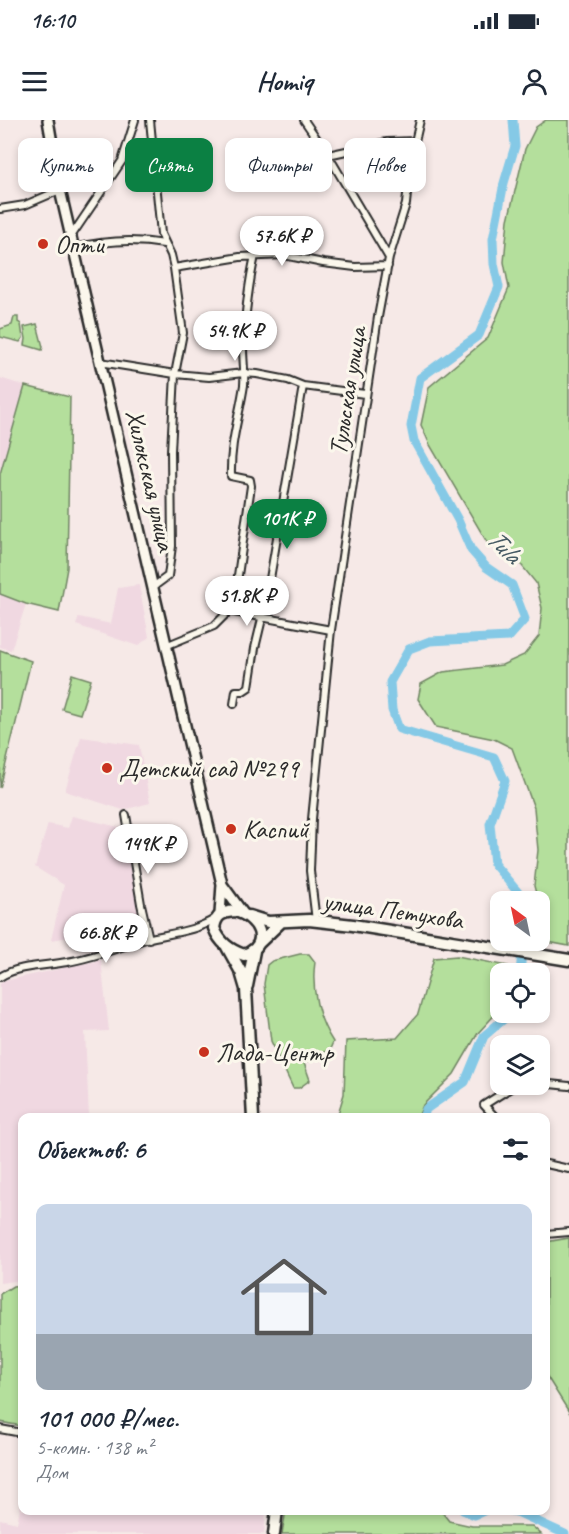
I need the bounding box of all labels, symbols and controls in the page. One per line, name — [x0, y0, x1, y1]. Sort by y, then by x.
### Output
text: 16:10 — [30, 7, 74, 35]
text: Homiq — [256, 64, 313, 98]
icon: menu — [18, 65, 51, 98]
icon: person — [518, 65, 551, 98]
chip: Купить — [18, 138, 113, 192]
chip: Снять — [125, 138, 213, 192]
chip: Фильтры — [225, 138, 332, 192]
chip: Новое — [344, 138, 426, 192]
pin: 57.6K ₽ — [227, 216, 337, 267]
text: 57.6K ₽ — [254, 223, 310, 248]
place label: Опти — [55, 228, 105, 261]
marker: Опти — [36, 237, 50, 251]
pin: 54.9K ₽ — [180, 311, 290, 362]
text: 54.9K ₽ — [207, 318, 263, 343]
street label: Тульская улица — [321, 322, 374, 457]
street label: Хилокская улица — [118, 406, 183, 556]
pin: 101K ₽ — [238, 499, 336, 550]
text: 101K ₽ — [261, 506, 313, 531]
water label: Tula — [479, 521, 530, 572]
pin: 51.8K ₽ — [192, 576, 302, 627]
text: 51.8K ₽ — [219, 583, 275, 608]
place label: Детский сад №299 — [119, 752, 301, 785]
marker: Детский сад №299 — [100, 761, 114, 775]
place label: Каспий — [243, 813, 311, 846]
marker: Каспий — [224, 822, 238, 836]
pin: 149K ₽ — [99, 824, 197, 875]
text: 149K ₽ — [122, 831, 174, 856]
street label: улица Петухова — [319, 884, 467, 937]
north arrow — [490, 891, 550, 951]
map controls — [490, 891, 550, 1095]
pin: 66.8K ₽ — [51, 913, 161, 964]
text: 66.8K ₽ — [77, 920, 135, 945]
button: locate — [490, 963, 550, 1023]
button: layers — [490, 1035, 550, 1095]
place label: Лада-Центр — [216, 1036, 335, 1069]
marker: Лада-Центр — [197, 1045, 211, 1059]
text: Объектов: 6 — [36, 1133, 145, 1166]
icon: filters — [499, 1133, 532, 1166]
icon: home — [230, 1243, 338, 1351]
text: 101 000 ₽/мес. — [36, 1402, 179, 1435]
text: 5-комн. · 138 m² — [36, 1435, 153, 1460]
text: Дом — [36, 1460, 68, 1485]

